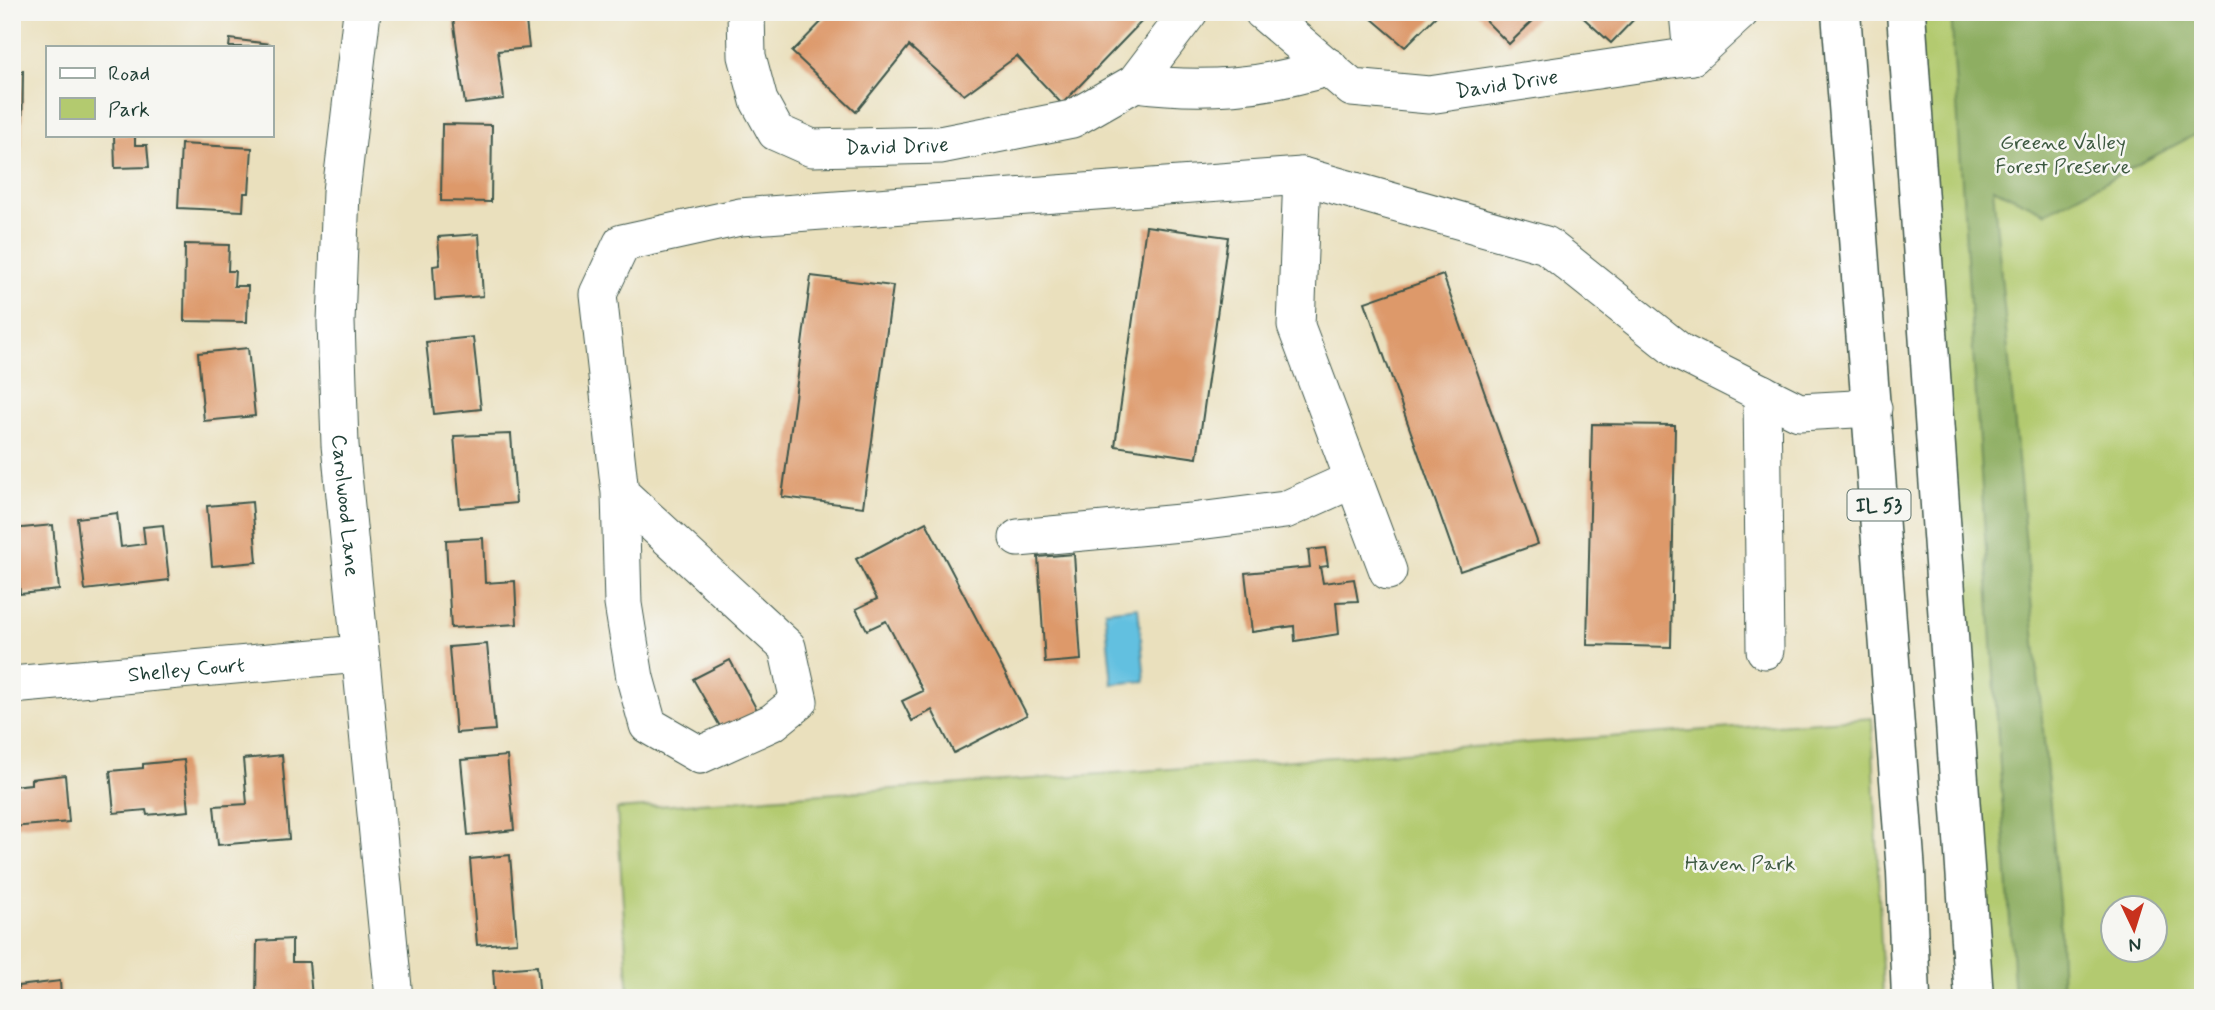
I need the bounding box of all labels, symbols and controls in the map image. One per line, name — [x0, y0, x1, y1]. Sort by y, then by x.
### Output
legend — [46, 46, 273, 136]
text: Road — [108, 60, 150, 88]
street label: David Drive — [1454, 63, 1560, 106]
text: Park — [108, 96, 150, 124]
park label: Greene Valley Forest Preserve — [1995, 129, 2131, 181]
street label: David Drive — [845, 131, 951, 162]
street label: Carolwood Lane — [325, 434, 366, 578]
road number: IL 53 — [1848, 490, 1910, 520]
street label: Shelley Court — [127, 651, 246, 690]
park label: Haven Park — [1685, 850, 1795, 878]
north arrow — [2100, 894, 2170, 964]
text: N — [2128, 932, 2142, 957]

